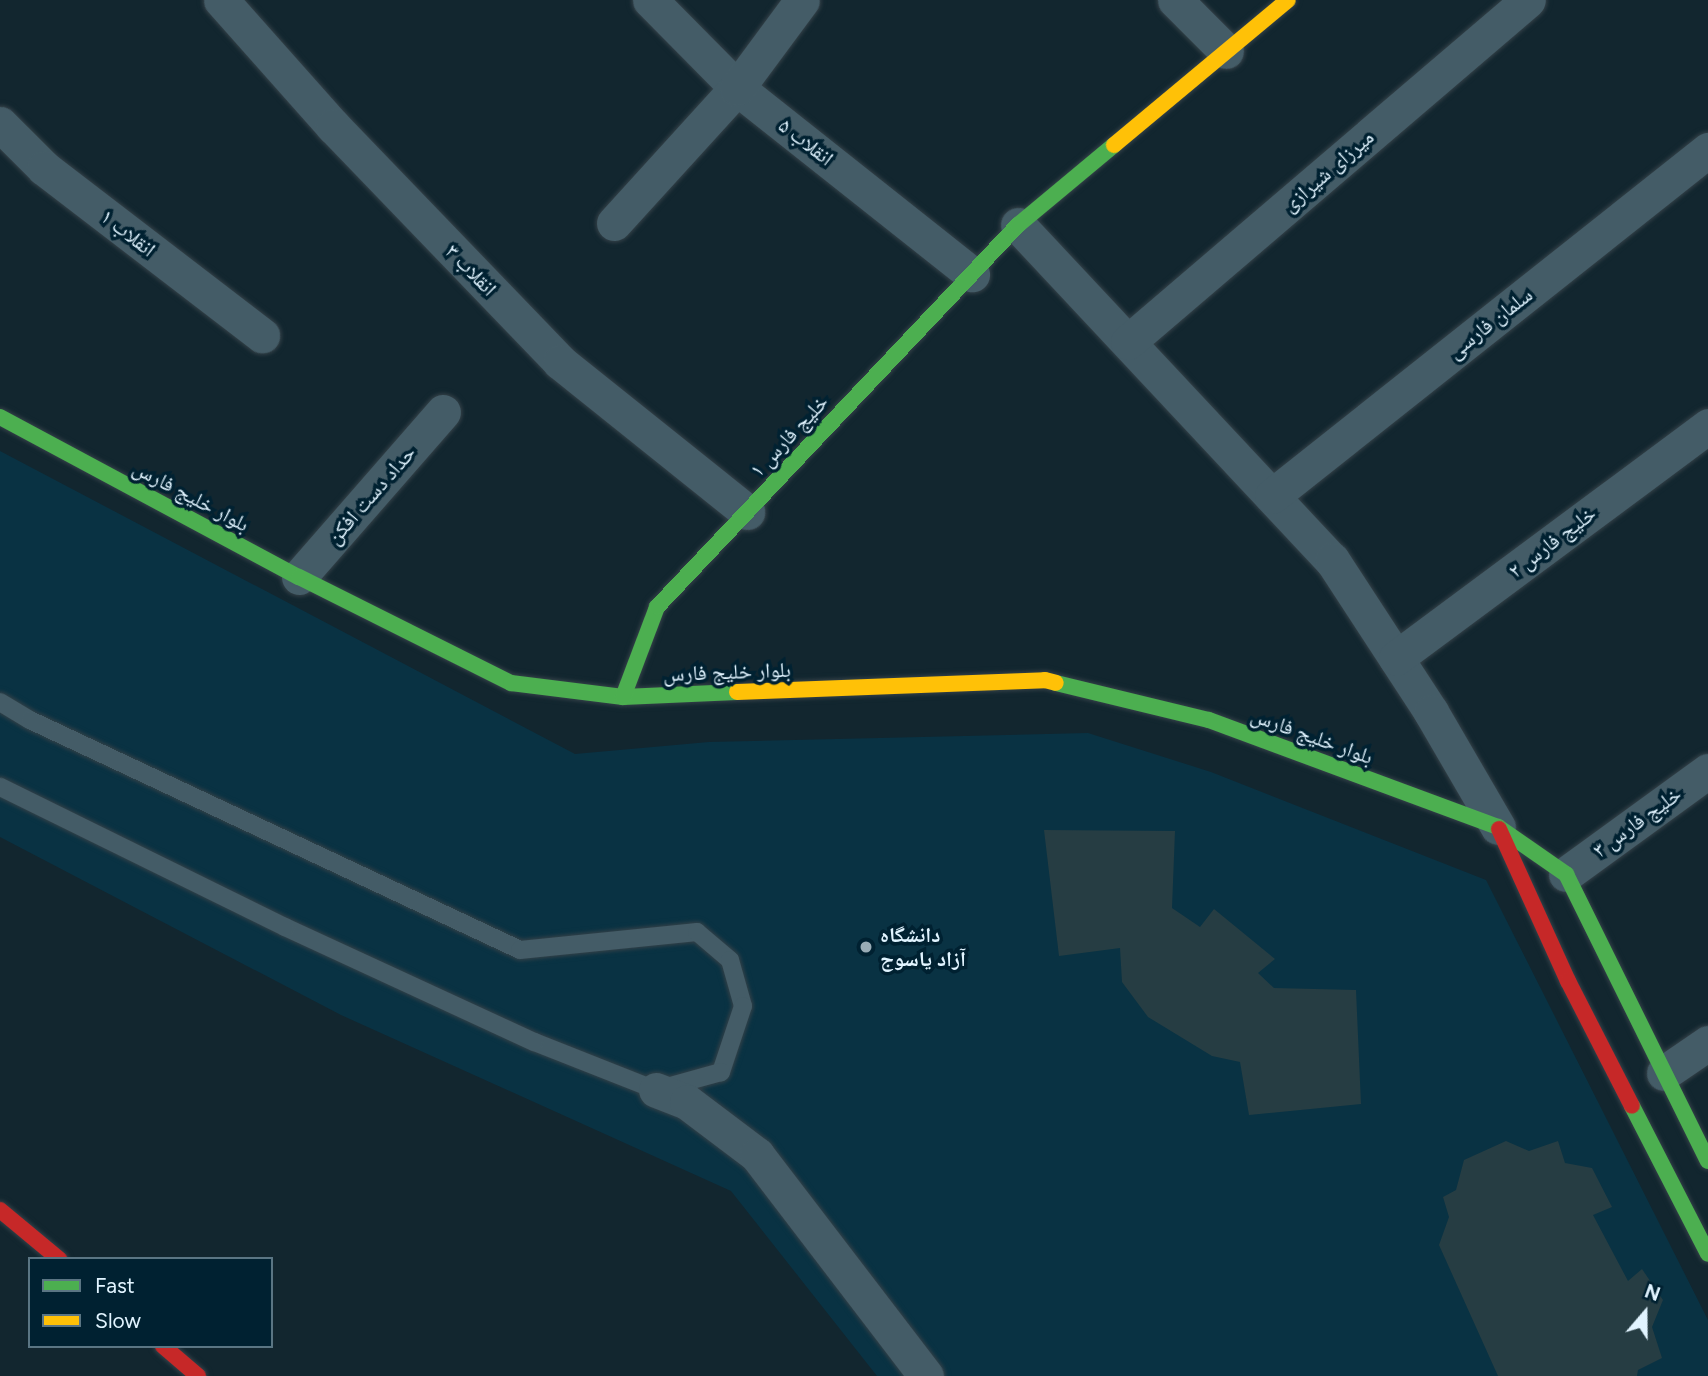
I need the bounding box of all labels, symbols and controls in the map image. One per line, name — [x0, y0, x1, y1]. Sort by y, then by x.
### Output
street label: انقلاب ۵ — [774, 113, 838, 171]
street label: میرزای شیرازی — [1277, 124, 1379, 218]
street label: انقلاب ۱ — [96, 204, 160, 262]
street label: انقلاب ۳ — [440, 239, 502, 301]
street label: سلمان فارسی — [1442, 282, 1538, 364]
street label: خلیج فارس ۱ — [745, 390, 833, 482]
street label: حداد دست افکن — [321, 440, 421, 550]
street label: بلوار خلیج فارس — [129, 455, 253, 537]
street label: خلیج فارس ۲ — [1503, 501, 1601, 583]
street label: بلوار خلیج فارس — [663, 657, 791, 687]
street label: بلوار خلیج فارس — [1248, 702, 1376, 770]
street label: خلیج فارس ۳ — [1588, 781, 1686, 863]
place label: دانشگاه آزاد یاسوج — [880, 922, 966, 972]
marker: دانشگاه آزاد یاسوج — [858, 939, 874, 955]
legend — [28, 1257, 273, 1348]
text: Fast — [95, 1273, 135, 1298]
north arrow — [1610, 1278, 1680, 1348]
text: N — [1642, 1279, 1663, 1306]
text: Slow — [95, 1308, 141, 1333]

